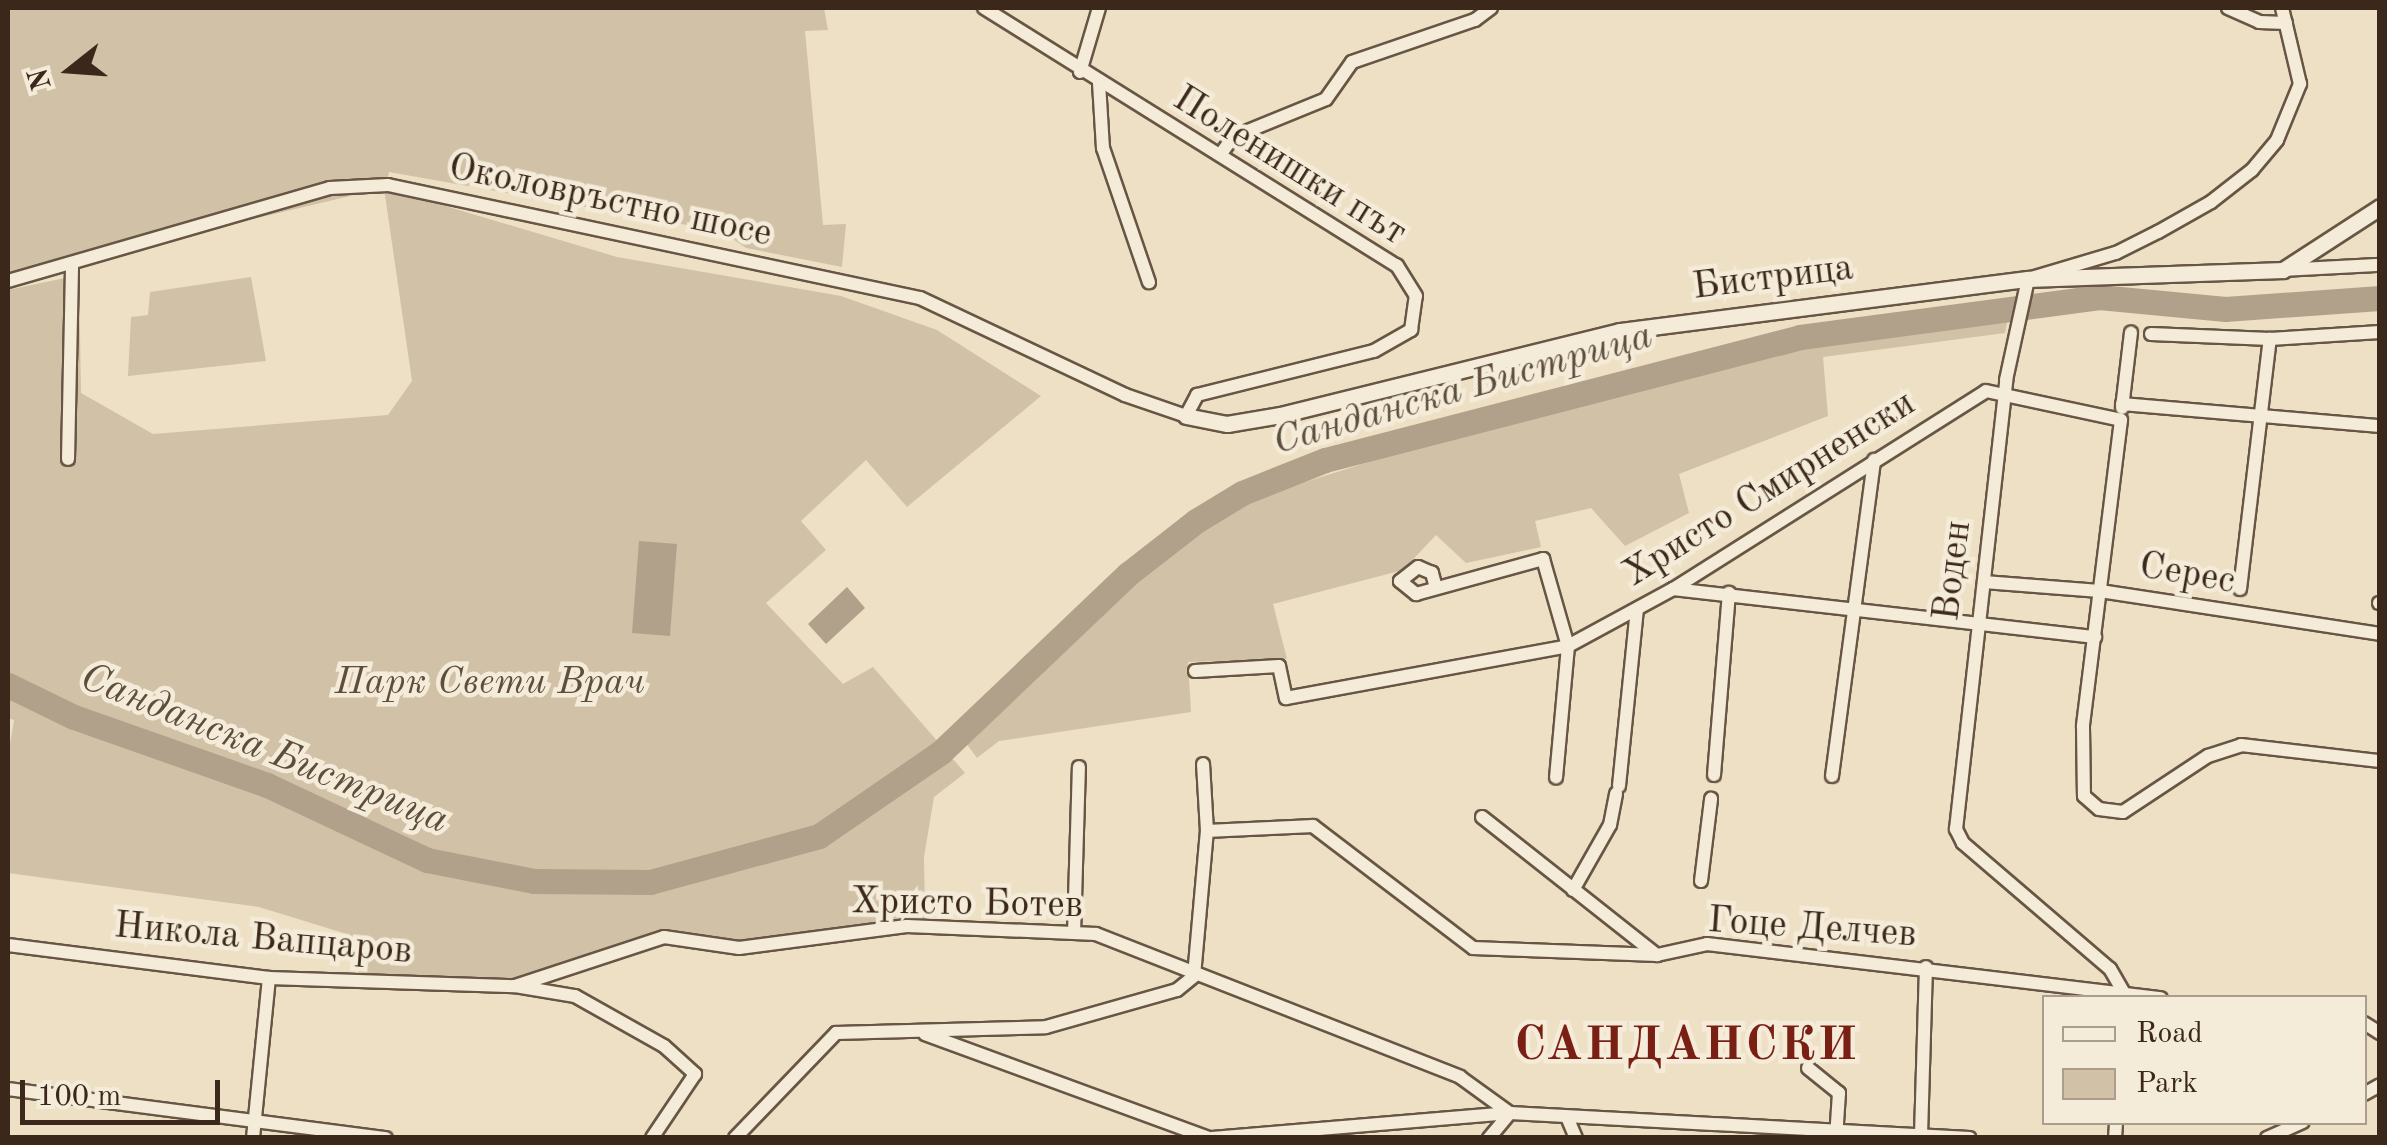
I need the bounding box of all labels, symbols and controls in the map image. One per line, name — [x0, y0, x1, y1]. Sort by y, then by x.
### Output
north arrow — [20, 20, 120, 120]
text: N — [25, 64, 58, 93]
street label: Поленишки път — [1164, 77, 1414, 257]
street label: Околовръстно шосе — [444, 145, 776, 259]
street label: Бистрица — [1690, 247, 1856, 311]
water label: Санданска Бистрица — [1267, 313, 1659, 467]
street label: Христо Смирненски — [1616, 382, 1924, 598]
street label: Воден — [1925, 518, 1983, 624]
street label: Серес — [2135, 544, 2239, 606]
water label: Санданска Бистрица — [73, 654, 455, 846]
park label: Парк Свети Врач — [335, 661, 645, 707]
street label: Христо Ботев — [851, 880, 1083, 930]
street label: Гоце Делчев — [1706, 899, 1918, 959]
street label: Никола Вапцаров — [112, 904, 414, 976]
legend — [2042, 995, 2367, 1125]
district label: САНДАНСКИ — [1514, 1018, 1860, 1076]
text: Road — [2136, 1019, 2203, 1049]
scale bar — [25, 1060, 225, 1122]
text: Park — [2136, 1069, 2198, 1099]
text: 100 m — [37, 1082, 121, 1112]

